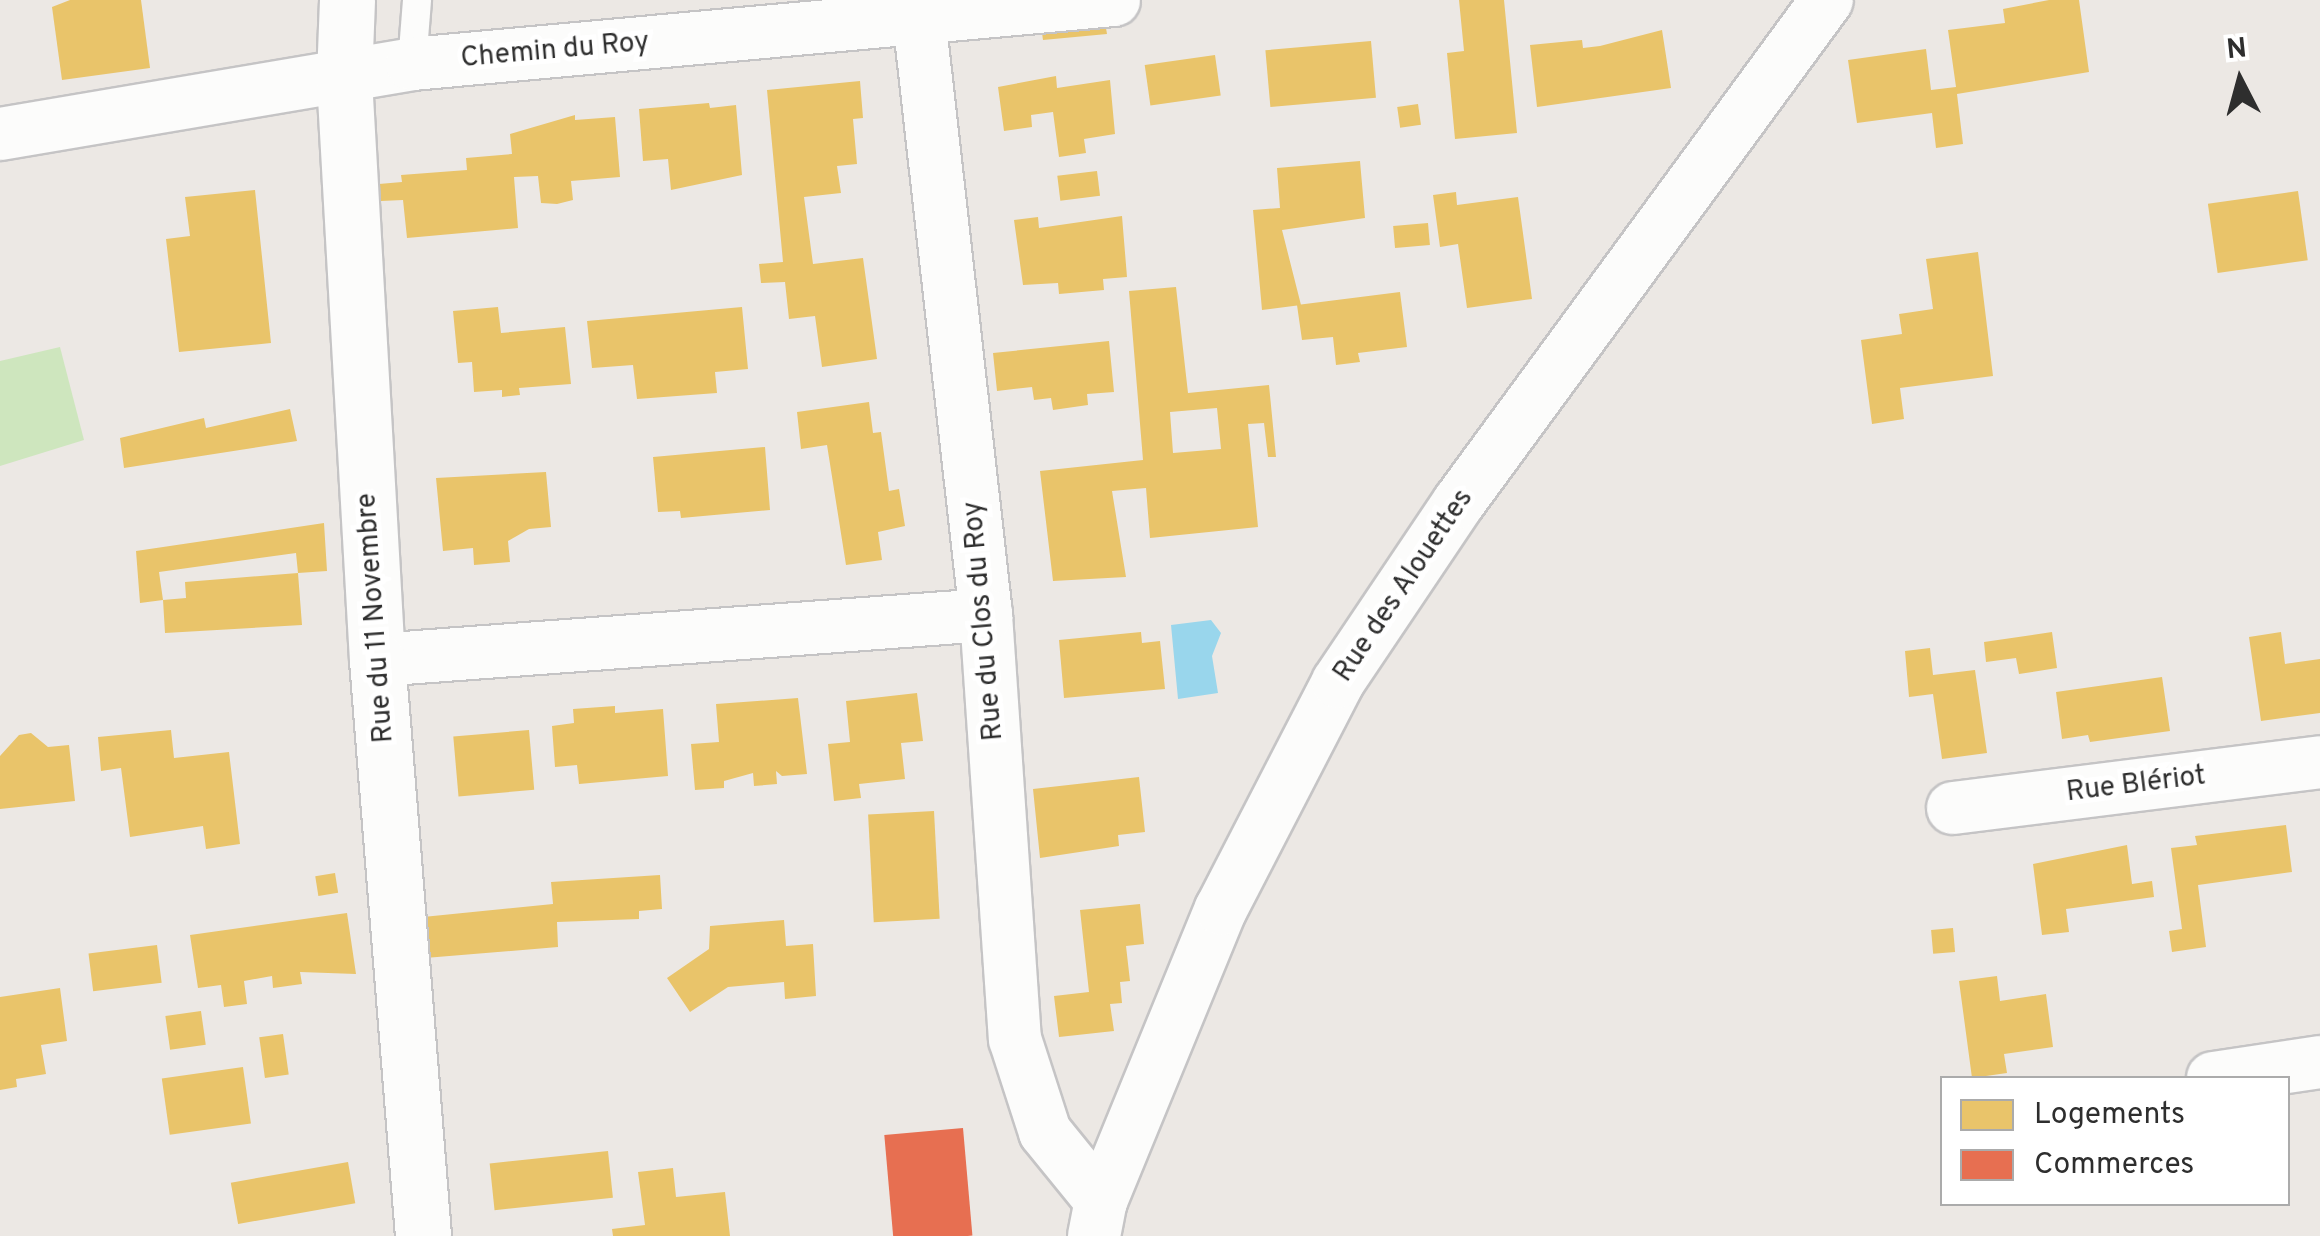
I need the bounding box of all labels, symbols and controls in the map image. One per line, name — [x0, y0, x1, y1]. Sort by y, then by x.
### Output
street label: Chemin du Roy — [459, 26, 651, 76]
north arrow — [2190, 30, 2290, 130]
text: N — [2225, 31, 2249, 69]
street label: Rue des Alouettes — [1327, 483, 1481, 689]
street label: Rue du 11 Novembre — [351, 492, 401, 744]
street label: Rue du Clos du Roy — [957, 500, 1011, 742]
street label: Rue Blériot — [2064, 760, 2208, 810]
legend — [1940, 1076, 2290, 1206]
text: Logements — [2034, 1097, 2185, 1134]
text: Commerces — [2034, 1147, 2194, 1184]

